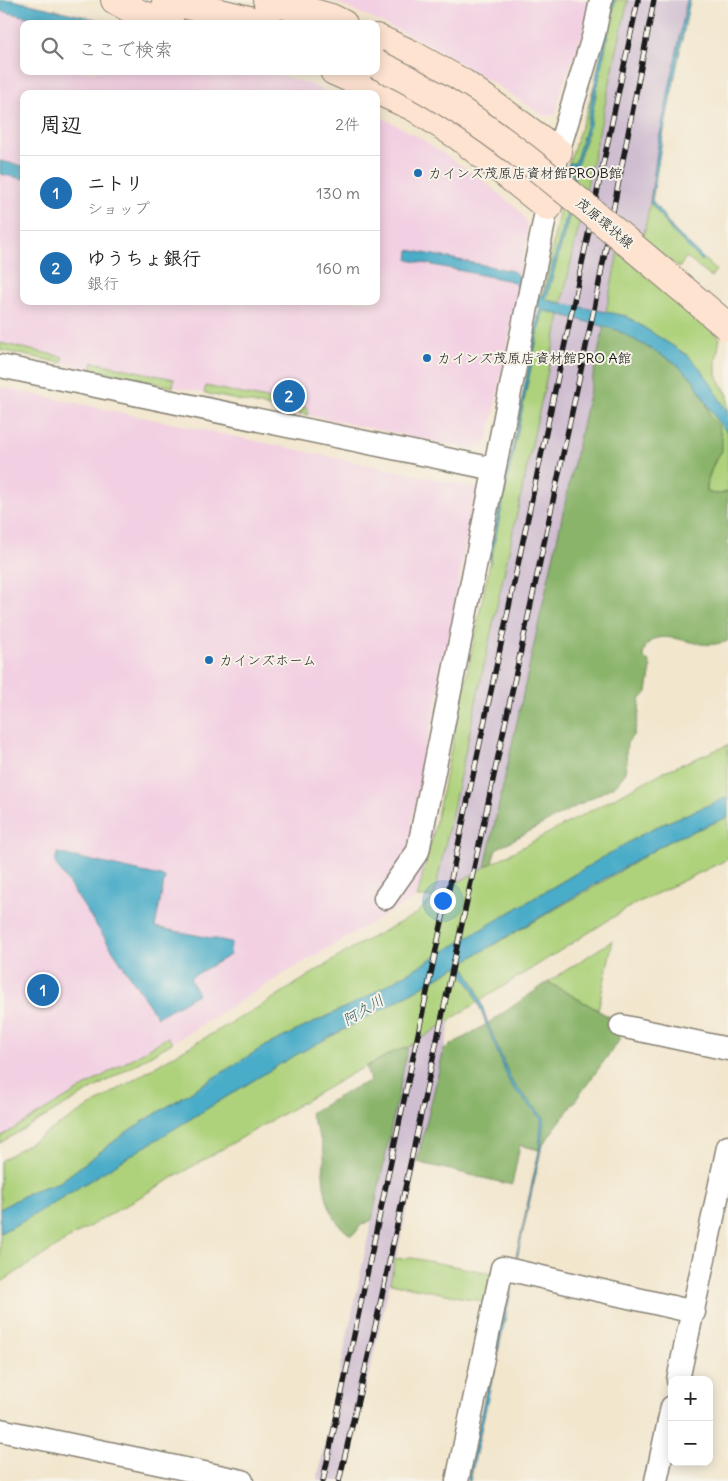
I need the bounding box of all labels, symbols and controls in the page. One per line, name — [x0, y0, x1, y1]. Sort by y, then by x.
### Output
search box — [20, 20, 380, 75]
icon: search — [38, 34, 66, 62]
text: ここで検索 — [78, 37, 173, 61]
text: 周辺 — [40, 111, 82, 138]
text: 2件 — [335, 114, 360, 134]
place label: カインズ茂原店資材館PRO B館 — [428, 164, 623, 182]
marker: カインズ茂原店資材館PRO B館 — [412, 167, 424, 179]
text: ニトリ — [87, 171, 144, 195]
text: 1 — [53, 183, 59, 203]
text: 130 m — [316, 183, 360, 203]
street label: 茂原環状線 — [572, 194, 638, 252]
text: ショップ — [87, 198, 150, 218]
text: ゆうちょ銀行 — [87, 246, 201, 270]
text: 2 — [52, 258, 60, 278]
text: 160 m — [316, 258, 360, 278]
text: 銀行 — [87, 273, 119, 293]
place label: カインズ茂原店資材館PRO A館 — [437, 349, 631, 367]
marker: カインズ茂原店資材館PRO A館 — [421, 352, 433, 364]
pin: 2 — [273, 377, 305, 415]
place label: カインズホーム — [219, 651, 316, 669]
marker: カインズホーム — [203, 654, 215, 666]
your location — [430, 888, 456, 914]
pin: 1 — [27, 971, 59, 1009]
water label: 阿久川 — [339, 990, 387, 1030]
map controls — [668, 1376, 713, 1466]
button: + — [668, 1376, 713, 1421]
button: − — [668, 1421, 713, 1466]

